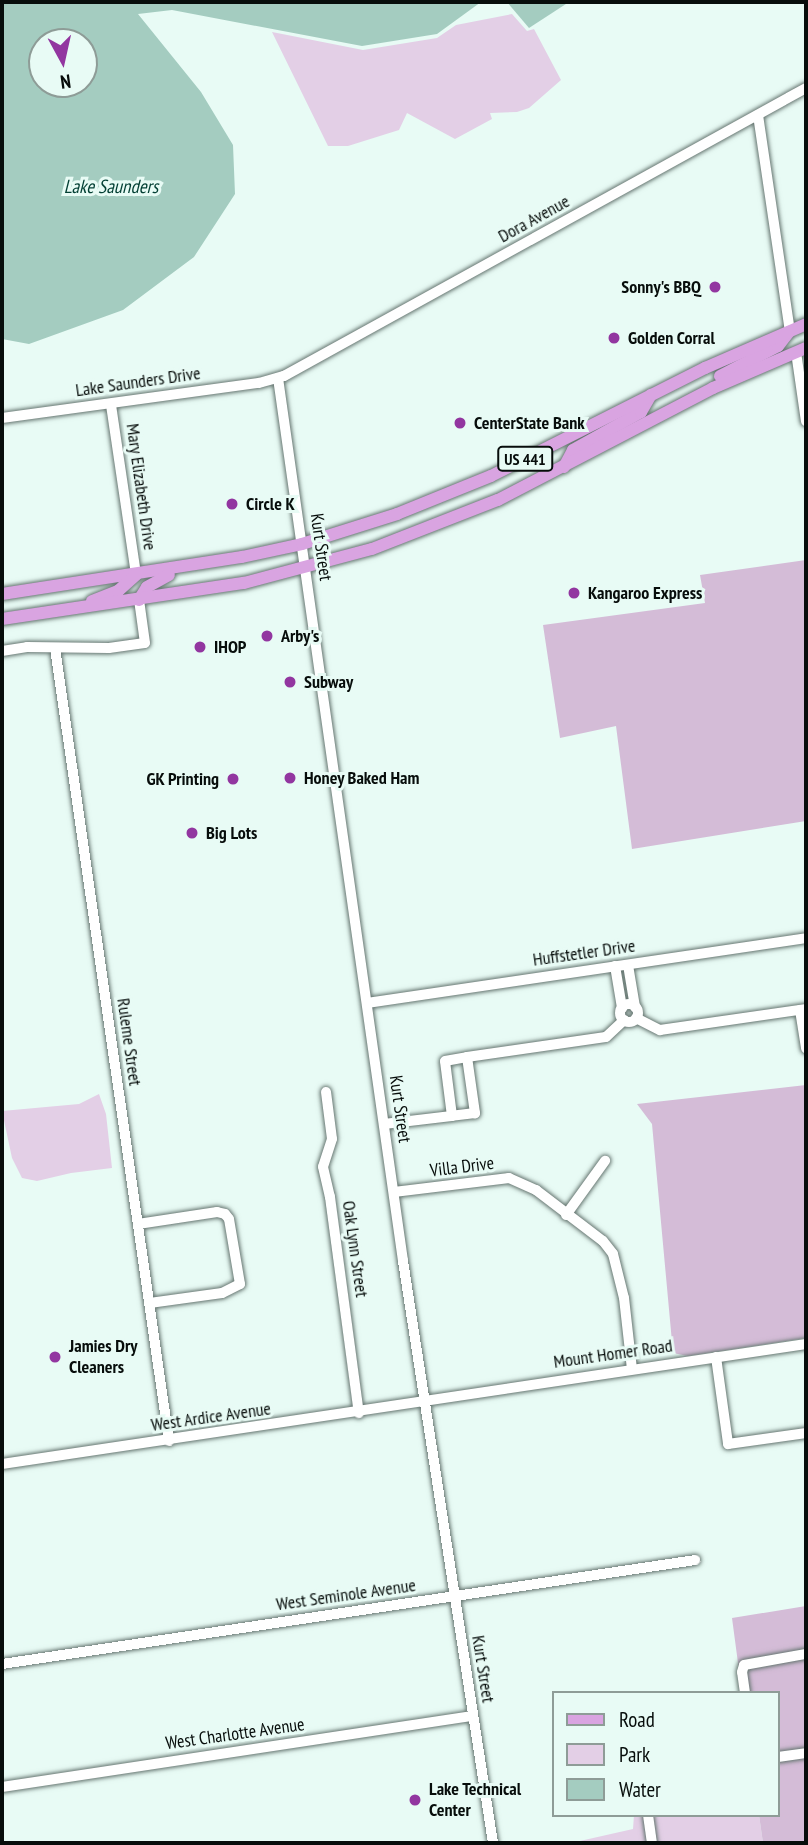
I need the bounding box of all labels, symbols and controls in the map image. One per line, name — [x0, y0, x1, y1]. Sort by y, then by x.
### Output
north arrow — [28, 28, 98, 98]
text: N — [59, 69, 72, 94]
water label: Lake Saunders — [64, 176, 158, 198]
street label: Dora Avenue — [494, 190, 574, 248]
place label: Sonny's BBQ — [621, 276, 701, 298]
marker: Sonny's BBQ — [707, 279, 723, 295]
place label: Golden Corral — [628, 327, 715, 349]
marker: Golden Corral — [606, 330, 622, 346]
street label: Lake Saunders Drive — [74, 363, 202, 401]
place label: CenterState Bank — [474, 412, 585, 434]
marker: CenterState Bank — [452, 415, 468, 431]
street label: Mary Elizabeth Drive — [121, 422, 161, 552]
road number: US 441 — [497, 446, 553, 472]
place label: Circle K — [246, 493, 295, 515]
marker: Circle K — [224, 496, 240, 512]
street label: Kurt Street — [306, 512, 336, 582]
place label: Kangaroo Express — [588, 582, 702, 604]
marker: Kangaroo Express — [566, 585, 582, 601]
place label: Arby's — [281, 625, 319, 647]
marker: Arby's — [259, 628, 275, 644]
place label: IHOP — [214, 636, 246, 658]
marker: IHOP — [192, 639, 208, 655]
place label: Subway — [304, 671, 353, 693]
marker: Subway — [282, 674, 298, 690]
place label: Honey Baked Ham — [304, 767, 420, 789]
place label: GK Printing — [146, 768, 219, 790]
marker: Honey Baked Ham — [282, 770, 298, 786]
marker: GK Printing — [225, 771, 241, 787]
place label: Big Lots — [206, 822, 257, 844]
marker: Big Lots — [184, 825, 200, 841]
street label: Huffstetler Drive — [531, 935, 637, 971]
street label: Ruleme Street — [112, 997, 146, 1087]
street label: Kurt Street — [385, 1074, 415, 1144]
street label: Villa Drive — [429, 1152, 495, 1182]
street label: Oak Lynn Street — [338, 1199, 372, 1299]
street label: Mount Homer Road — [552, 1335, 674, 1373]
place label: Jamies Dry Cleaners — [69, 1336, 137, 1378]
marker: Jamies Dry Cleaners — [47, 1349, 63, 1365]
street label: West Ardice Avenue — [149, 1398, 273, 1436]
street label: West Seminole Avenue — [275, 1574, 417, 1616]
street label: Kurt Street — [467, 1634, 499, 1704]
legend — [552, 1691, 780, 1817]
text: Road — [619, 1706, 655, 1733]
street label: West Charlotte Avenue — [164, 1714, 306, 1754]
text: Park — [619, 1741, 650, 1768]
text: Water — [619, 1776, 661, 1803]
place label: Lake Technical Center — [429, 1779, 522, 1822]
marker: Lake Technical Center — [407, 1792, 423, 1808]

